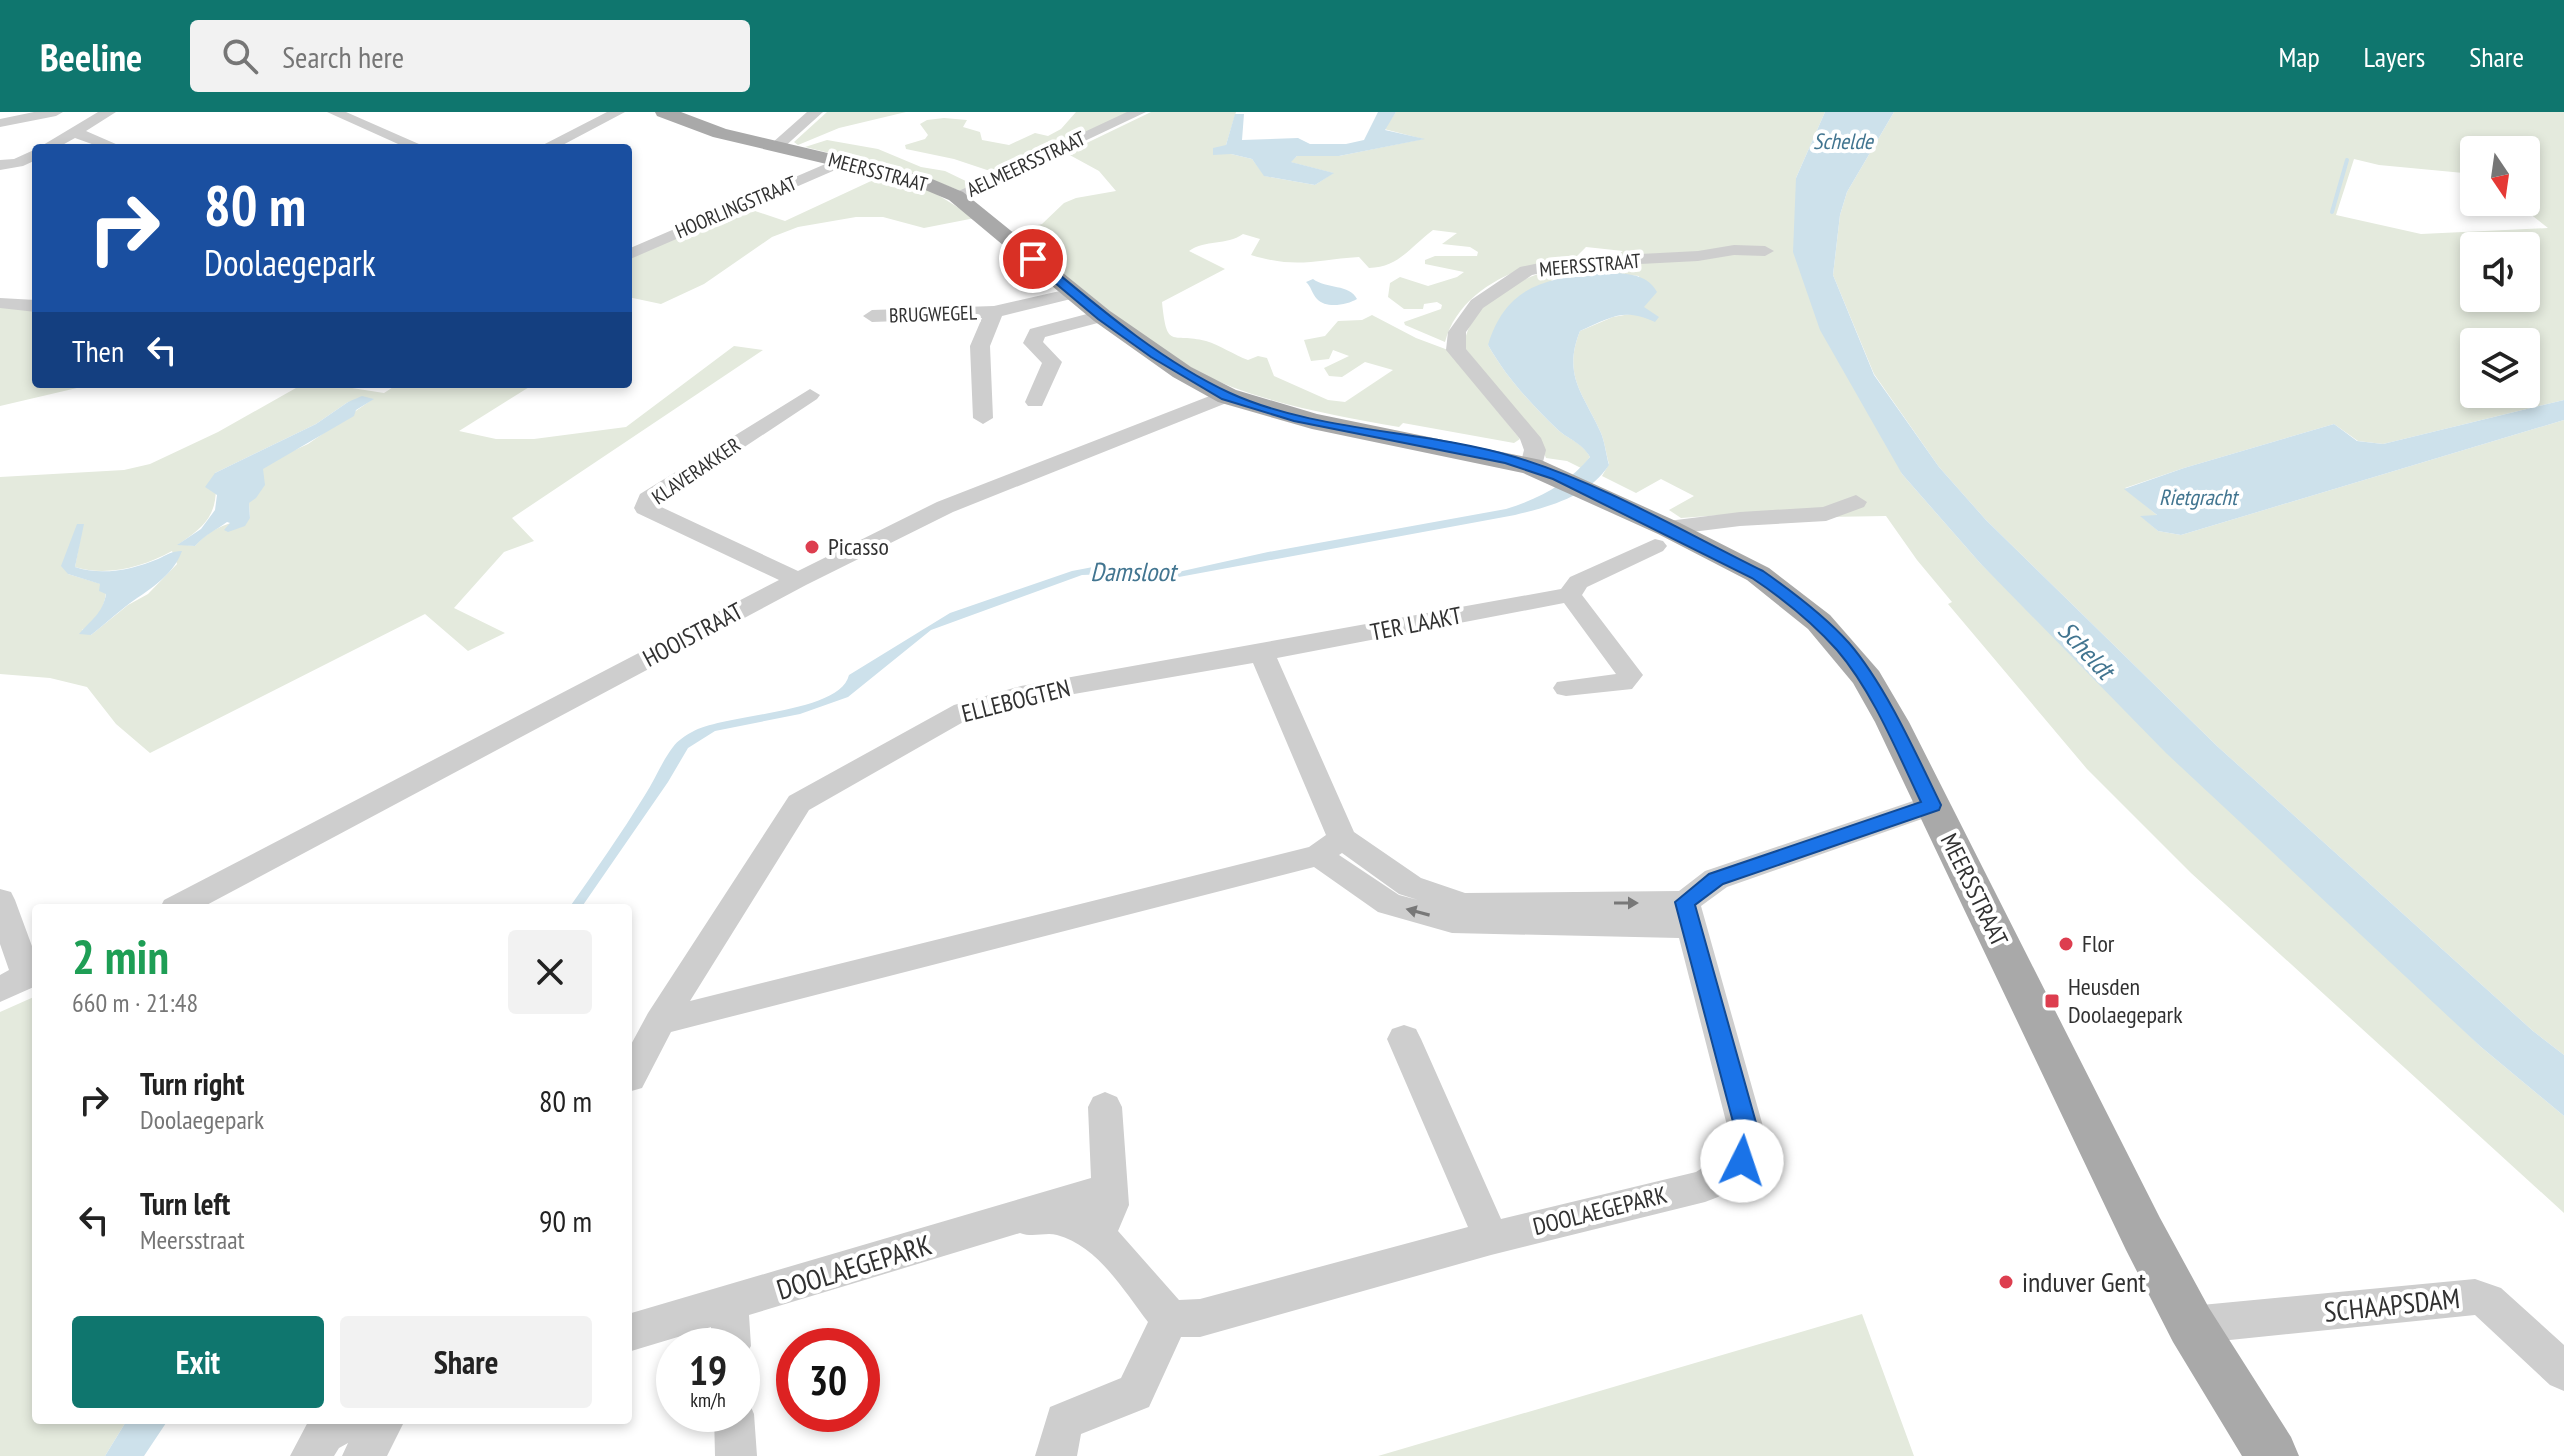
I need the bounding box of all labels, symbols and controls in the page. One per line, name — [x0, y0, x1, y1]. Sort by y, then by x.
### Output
search box — [190, 20, 750, 92]
text: Beeline — [40, 32, 142, 81]
icon: search — [218, 34, 262, 78]
text: Search here — [282, 37, 404, 76]
text: Map — [2278, 38, 2320, 75]
text: Layers — [2364, 38, 2425, 75]
text: Share — [2469, 38, 2524, 75]
street label: AELMEERSSTRAAT — [963, 125, 1089, 203]
water label: Schelde — [1813, 127, 1875, 155]
north arrow — [2460, 136, 2540, 216]
map controls — [2460, 136, 2540, 408]
street label: MEERSSTRAAT — [826, 146, 930, 198]
text: 80 m — [204, 169, 306, 241]
street label: HOORLINGSTRAAT — [671, 170, 801, 244]
icon: right — [72, 176, 176, 280]
pin — [999, 225, 1067, 293]
button: sound — [2460, 232, 2540, 312]
icon: arrive — [1011, 237, 1055, 281]
text: Doolaegepark — [204, 239, 376, 286]
street label: MEERSSTRAAT — [1538, 248, 1642, 282]
street label: BRUGWEGEL — [889, 299, 978, 329]
icon: left — [140, 328, 184, 372]
button: layers — [2460, 328, 2540, 408]
text: Then — [72, 331, 124, 370]
street label: KLAVERAKKER — [647, 432, 746, 510]
water label: Rietgracht — [2159, 483, 2240, 511]
place label: Picasso — [828, 531, 889, 562]
marker: Picasso — [803, 538, 821, 556]
water label: Damsloot — [1090, 555, 1179, 588]
street label: HOOISTRAAT — [637, 595, 748, 674]
street label: TER LAAKT — [1368, 599, 1464, 648]
water label: Scheldt — [2051, 614, 2123, 688]
street label: ELLEBOGTEN — [958, 672, 1073, 729]
street label: MEERSSTRAAT — [1934, 828, 2015, 952]
one-way arrow — [1614, 897, 1639, 909]
one-way arrow — [1406, 905, 1430, 918]
text: 2 min — [72, 925, 169, 987]
place label: Flor — [2082, 928, 2115, 959]
button: close — [508, 930, 592, 1014]
marker: Flor — [2057, 935, 2075, 953]
place label: Heusden Doolaegepark — [2068, 971, 2183, 1030]
text: 660 m · 21:48 — [72, 986, 198, 1019]
marker: Heusden Doolaegepark — [2043, 992, 2061, 1010]
text: Turn right — [140, 1064, 244, 1103]
icon: right — [72, 1078, 116, 1122]
text: 80 m — [539, 1081, 592, 1120]
text: Doolaegepark — [140, 1103, 264, 1136]
position arrow — [1700, 1119, 1784, 1203]
street label: DOOLAEGEPARK — [1530, 1179, 1670, 1242]
text: Turn left — [140, 1184, 230, 1223]
icon: left — [72, 1198, 116, 1242]
text: 90 m — [539, 1201, 592, 1240]
text: Meersstraat — [140, 1223, 245, 1256]
street label: DOOLAEGEPARK — [772, 1225, 936, 1308]
place label: induver Gent — [2022, 1263, 2146, 1300]
marker: induver Gent — [1997, 1273, 2015, 1291]
street label: SCHAAPSDAM — [2322, 1279, 2462, 1330]
button: Exit — [72, 1316, 324, 1408]
button: Share — [340, 1316, 592, 1408]
speed limit sign: 30 — [776, 1328, 880, 1432]
text: 19 — [689, 1344, 727, 1396]
text: km/h — [690, 1387, 726, 1413]

